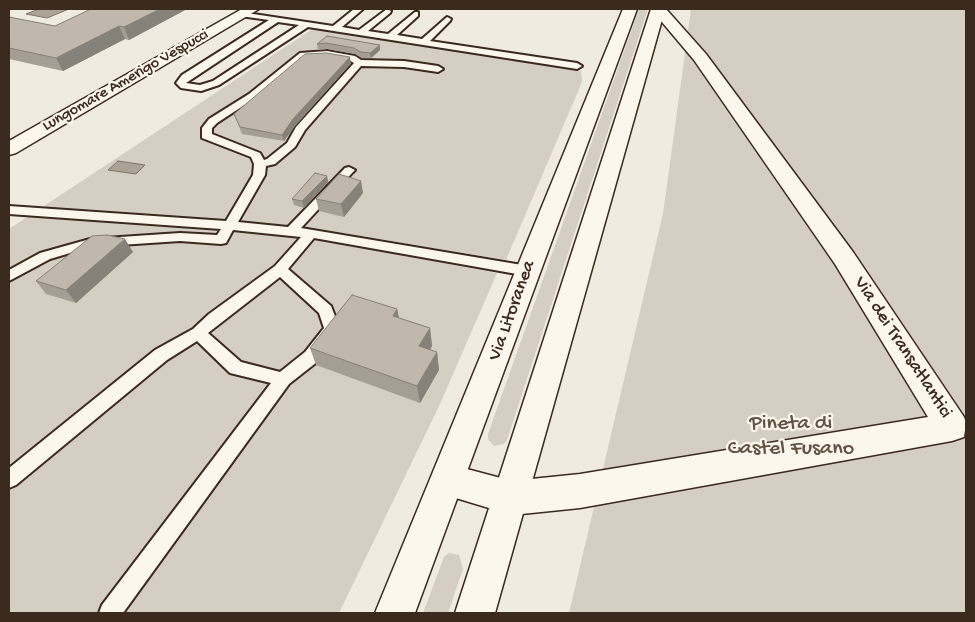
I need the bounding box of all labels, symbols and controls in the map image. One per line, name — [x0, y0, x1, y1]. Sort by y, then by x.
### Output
street label: Lungomare Amerigo Vespucci — [40, 26, 212, 136]
street label: Via Litoranea — [484, 258, 542, 364]
street label: Via dei Transatlantici — [848, 273, 956, 423]
park label: Pineta di Castel Fusano — [728, 412, 854, 464]

